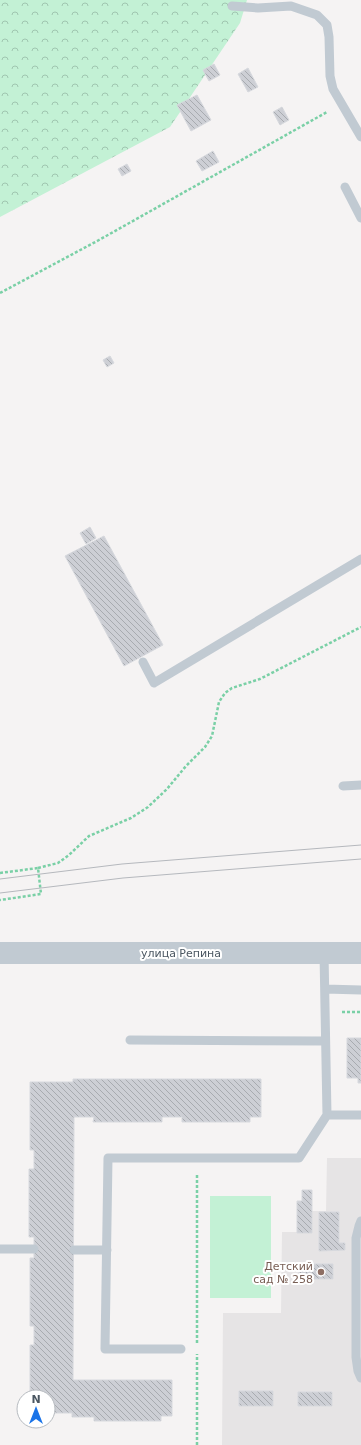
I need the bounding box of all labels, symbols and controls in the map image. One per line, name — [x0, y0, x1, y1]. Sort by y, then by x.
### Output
street label: улица Репина — [141, 947, 221, 960]
place label: Детский сад № 258 — [253, 1260, 313, 1286]
marker: Детский сад № 258 — [316, 1267, 326, 1277]
north arrow — [16, 1389, 56, 1429]
text: N — [31, 1393, 41, 1406]

